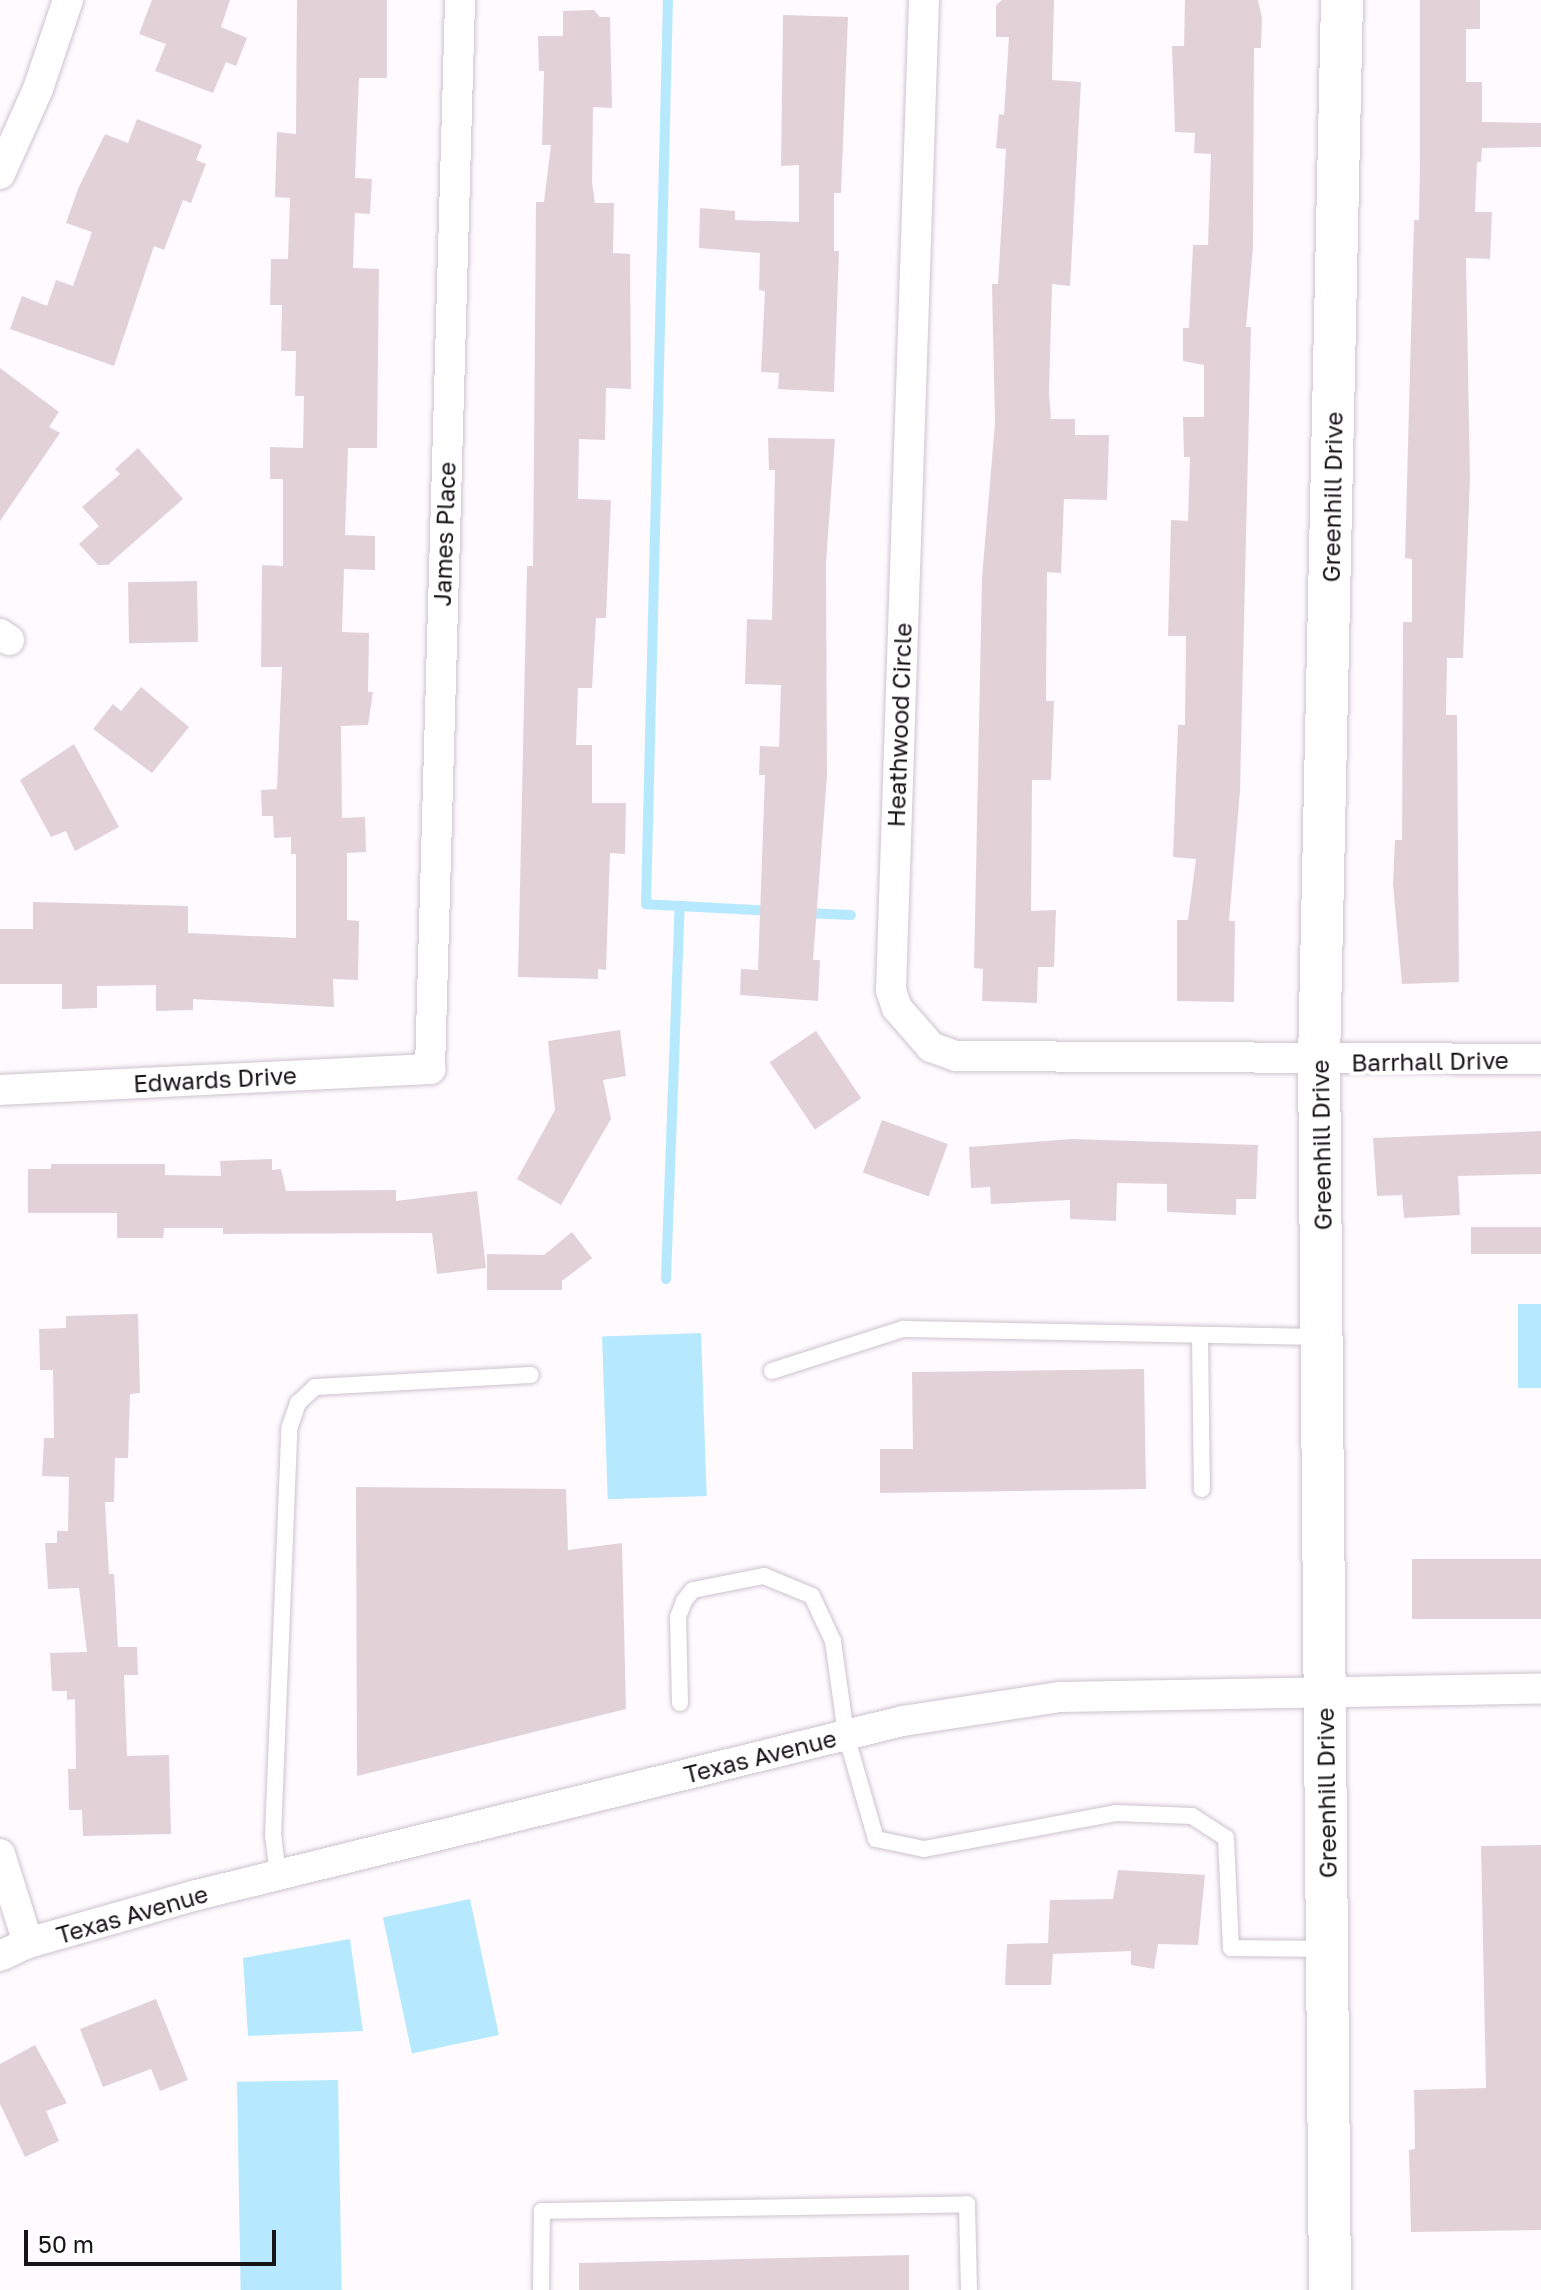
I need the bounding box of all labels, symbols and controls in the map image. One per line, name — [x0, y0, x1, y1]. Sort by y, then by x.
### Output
street label: Greenhill Drive — [1316, 411, 1348, 583]
street label: James Place — [427, 461, 461, 607]
street label: Heathwood Circle — [881, 622, 917, 828]
street label: Barrhall Drive — [1351, 1045, 1509, 1077]
street label: Greenhill Drive — [1305, 1059, 1337, 1231]
street label: Edwards Drive — [132, 1060, 298, 1098]
street label: Greenhill Drive — [1310, 1707, 1342, 1879]
street label: Texas Avenue — [681, 1723, 839, 1789]
street label: Texas Avenue — [53, 1879, 211, 1949]
scale bar — [28, 2214, 280, 2264]
text: 50 m — [38, 2229, 94, 2258]

